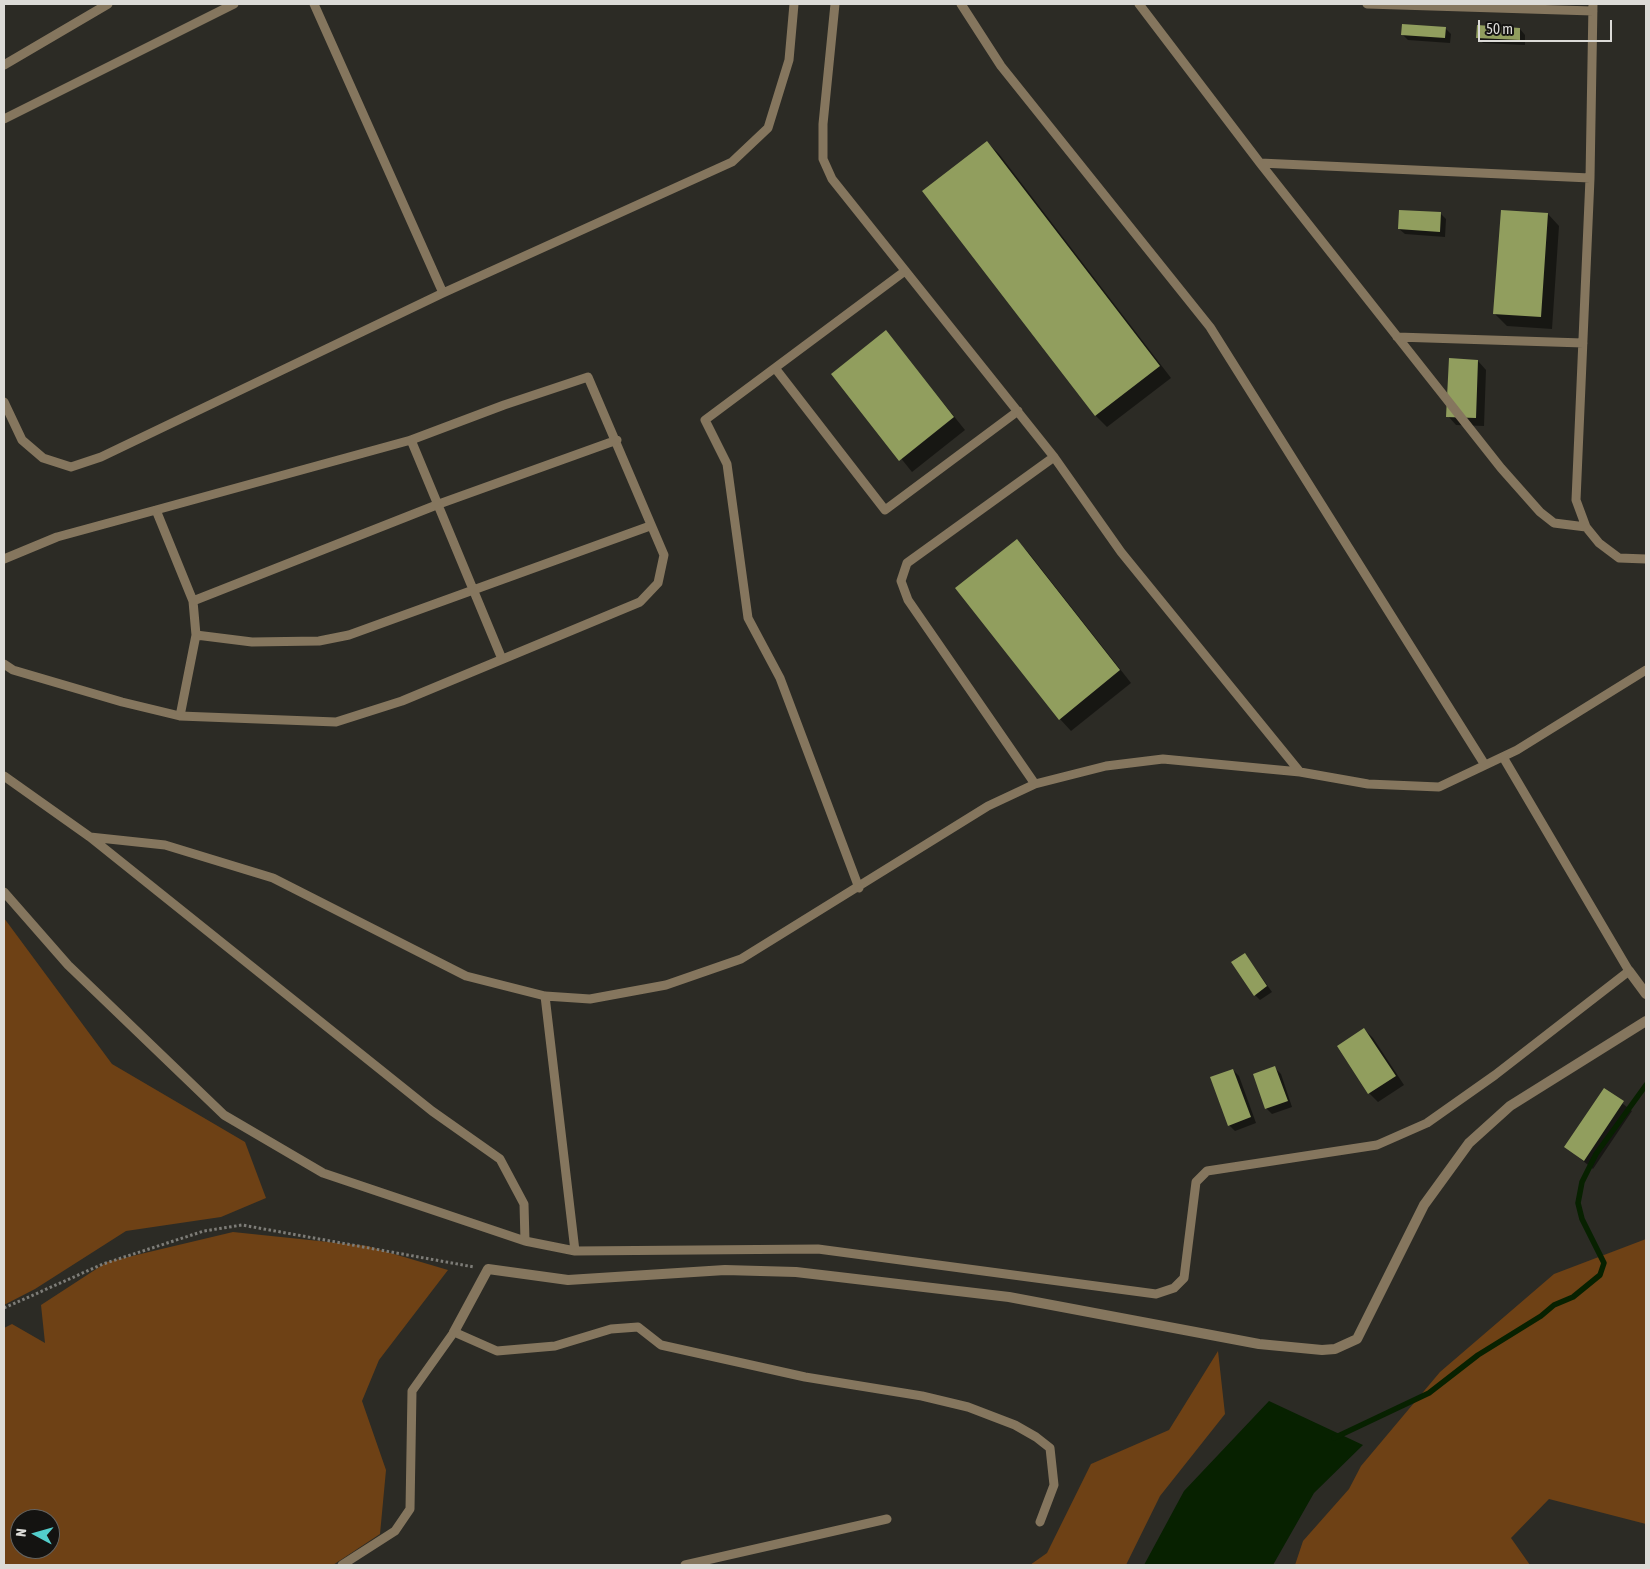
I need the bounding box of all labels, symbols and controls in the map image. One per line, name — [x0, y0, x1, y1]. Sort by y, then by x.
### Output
scale bar — [1480, 10, 1614, 42]
text: 50 m — [1486, 20, 1513, 37]
north arrow — [10, 1509, 60, 1559]
text: N — [13, 1528, 29, 1537]

